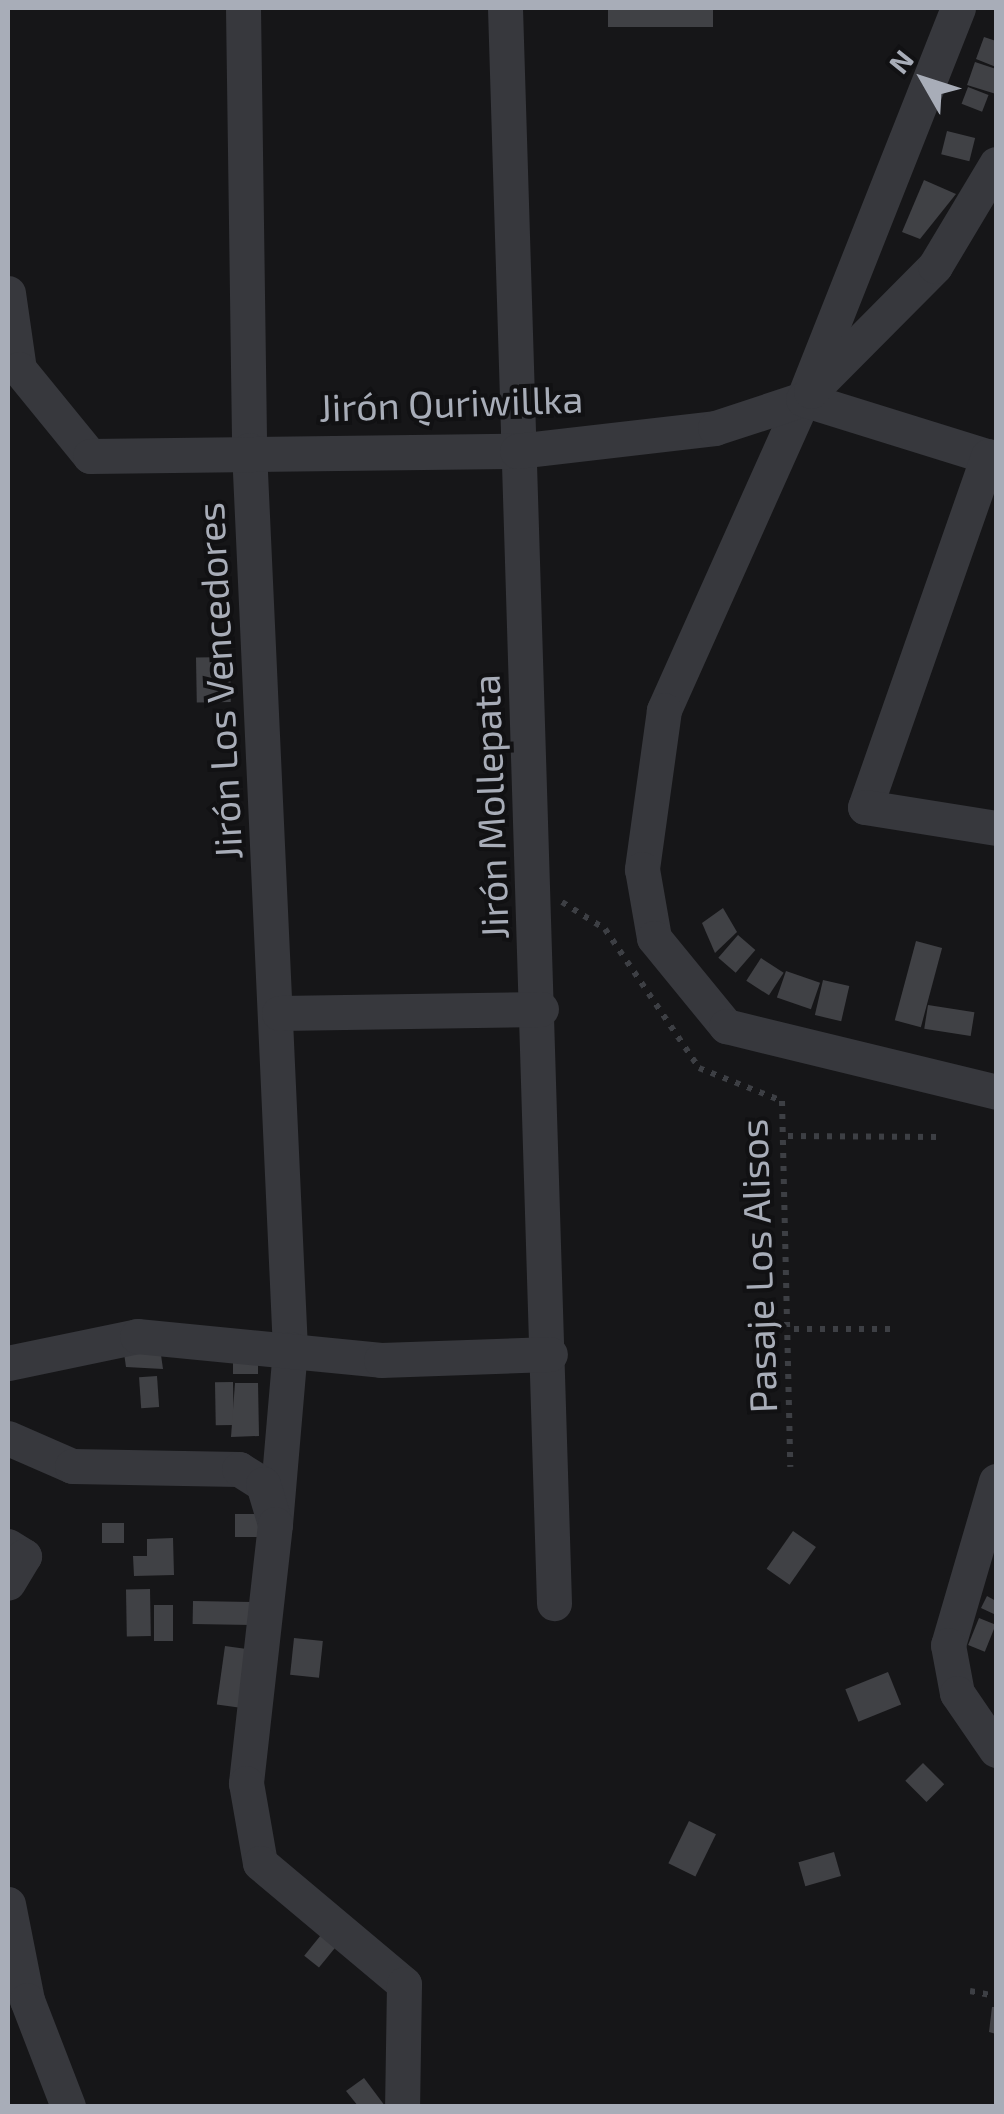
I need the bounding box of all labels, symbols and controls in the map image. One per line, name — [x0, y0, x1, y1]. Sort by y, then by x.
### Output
north arrow — [874, 30, 974, 130]
text: N — [881, 43, 920, 80]
street label: Jirón Quriwillka — [318, 376, 584, 430]
street label: Jirón Los Vencedores — [187, 501, 251, 861]
street label: Jirón Mollepata — [463, 674, 517, 940]
street label: Pasaje Los Alisos — [730, 1118, 786, 1414]

